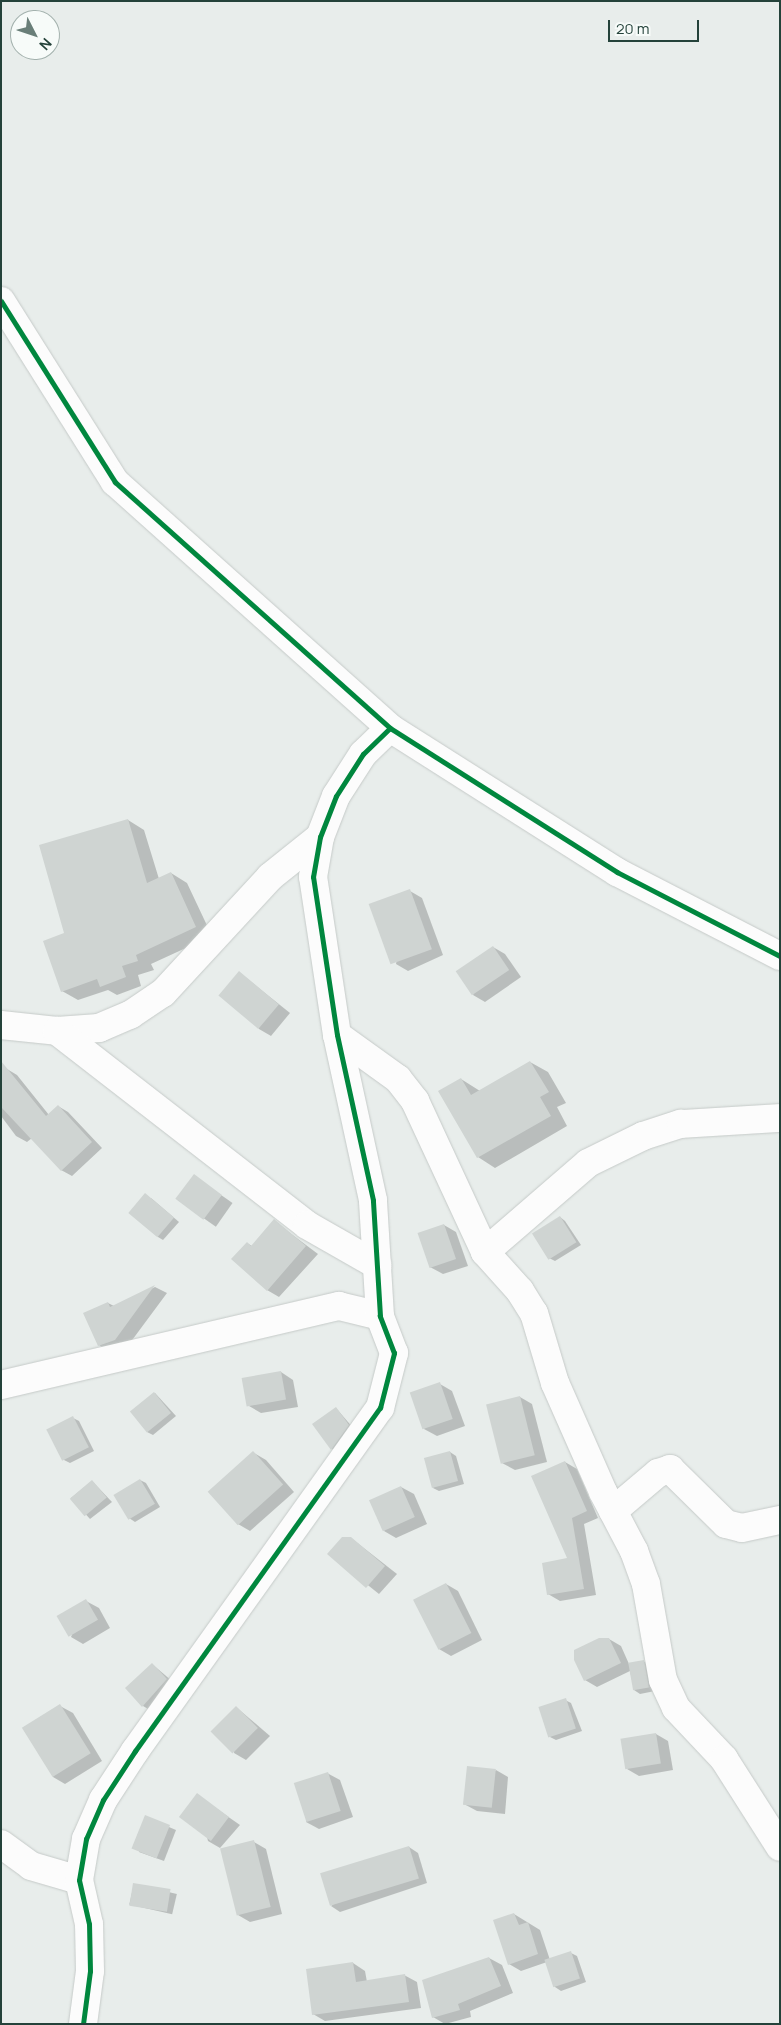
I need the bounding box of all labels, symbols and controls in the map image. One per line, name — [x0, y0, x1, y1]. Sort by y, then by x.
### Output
north arrow — [10, 10, 60, 60]
scale bar — [611, 10, 702, 42]
text: 20 m — [616, 18, 649, 39]
text: N — [35, 34, 56, 55]

